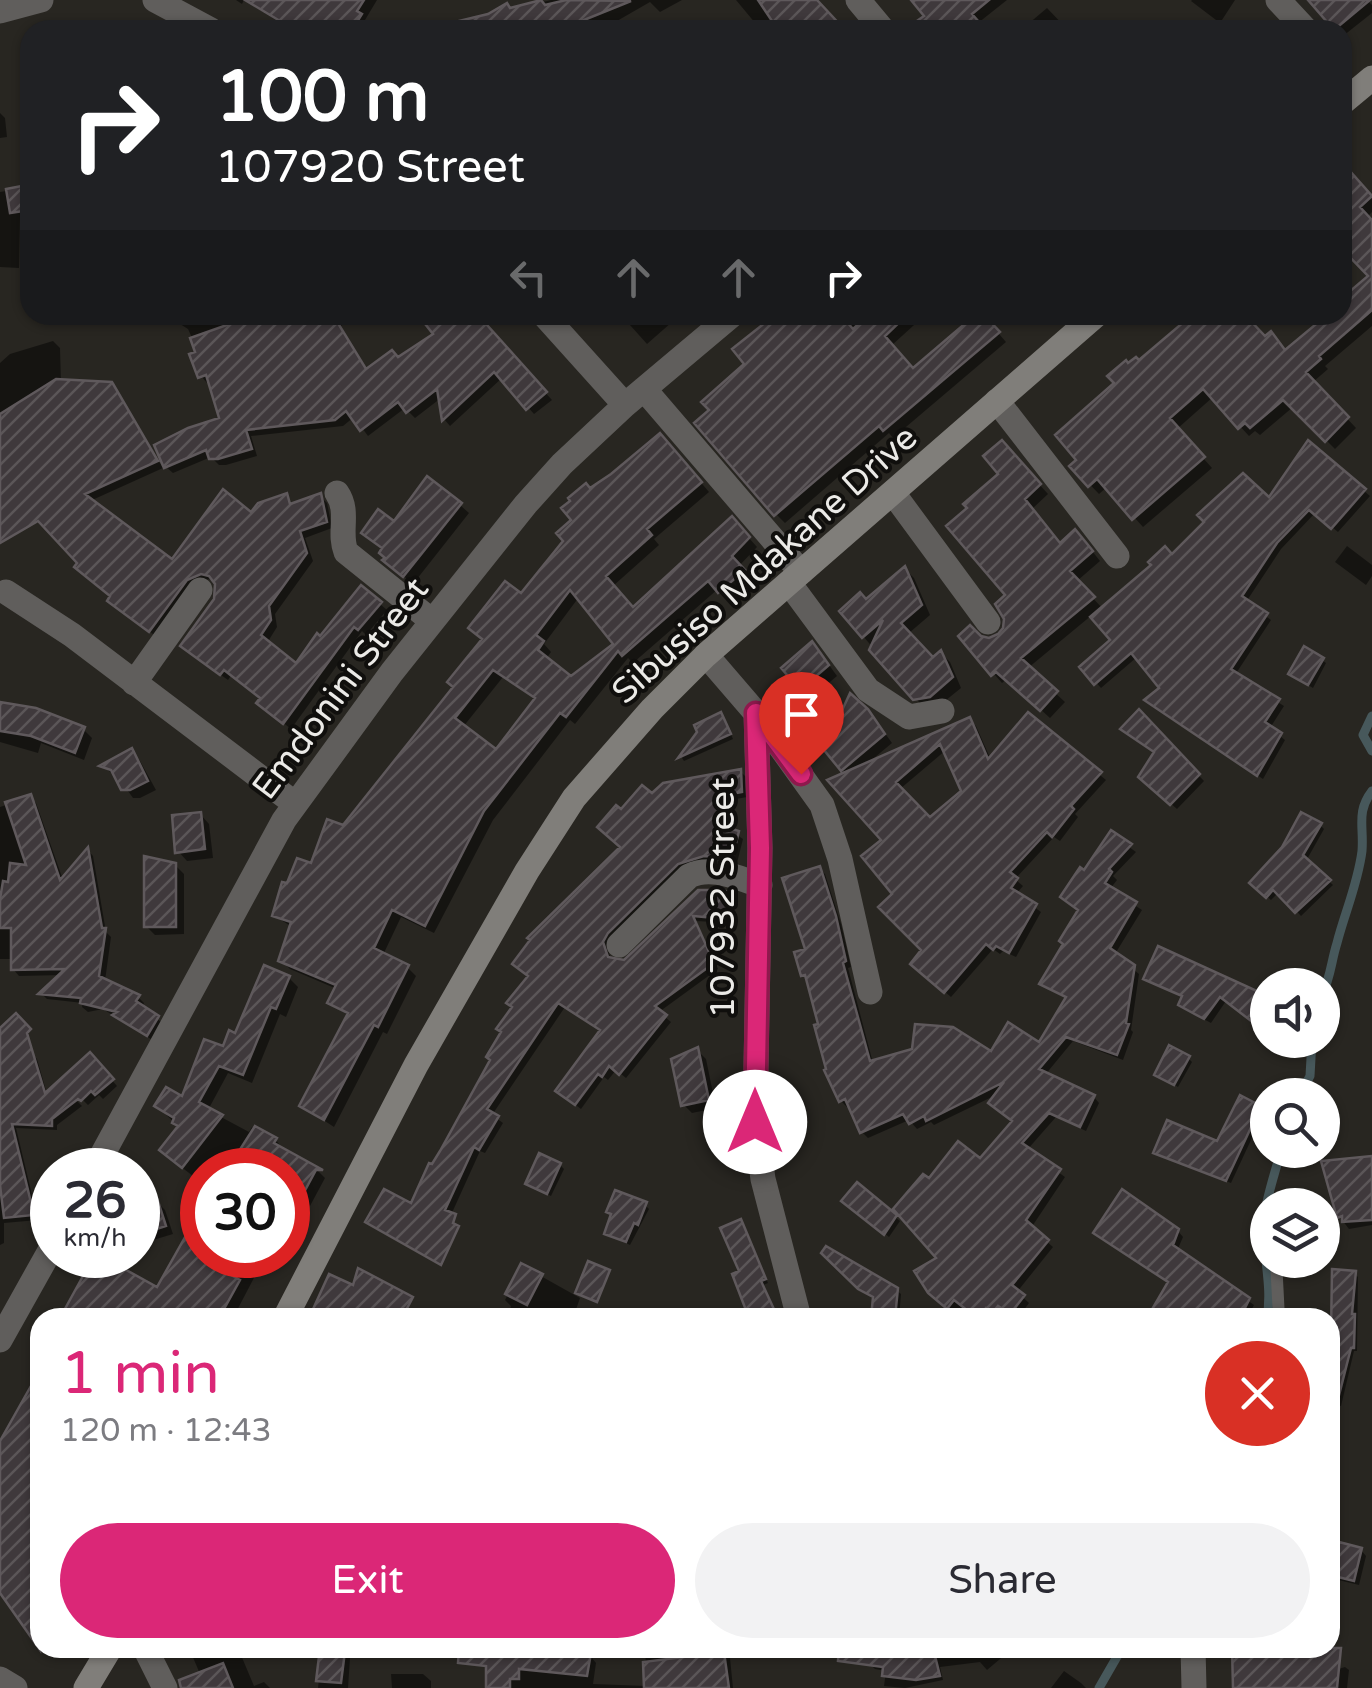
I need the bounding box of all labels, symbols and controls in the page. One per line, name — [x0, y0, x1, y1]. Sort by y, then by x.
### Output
text: 100 m — [215, 56, 429, 140]
icon: right — [50, 60, 180, 190]
text: 107920 Street — [215, 141, 525, 195]
icon: left — [501, 250, 556, 305]
icon: ahead — [606, 250, 661, 305]
icon: ahead — [711, 250, 766, 305]
icon: right — [816, 250, 871, 305]
street label: Sibusiso Mdakane Drive — [603, 417, 926, 713]
street label: Emdonini Street — [244, 569, 438, 808]
pin — [759, 672, 844, 775]
icon: arrive — [774, 687, 829, 742]
street label: 107932 Street — [702, 777, 744, 1019]
map controls — [1250, 968, 1340, 1278]
button: sound — [1250, 968, 1340, 1058]
position arrow — [703, 1070, 807, 1174]
button: search — [1250, 1078, 1340, 1168]
speed limit sign: 30 — [180, 1148, 310, 1278]
text: 26 — [64, 1171, 126, 1231]
button: layers — [1250, 1188, 1340, 1278]
text: km/h — [64, 1223, 126, 1253]
text: 1 min — [60, 1338, 220, 1410]
button: close — [1205, 1341, 1310, 1446]
text: 120 m · 12:43 — [60, 1412, 272, 1450]
button: Exit — [60, 1523, 675, 1638]
button: Share — [695, 1523, 1310, 1638]

